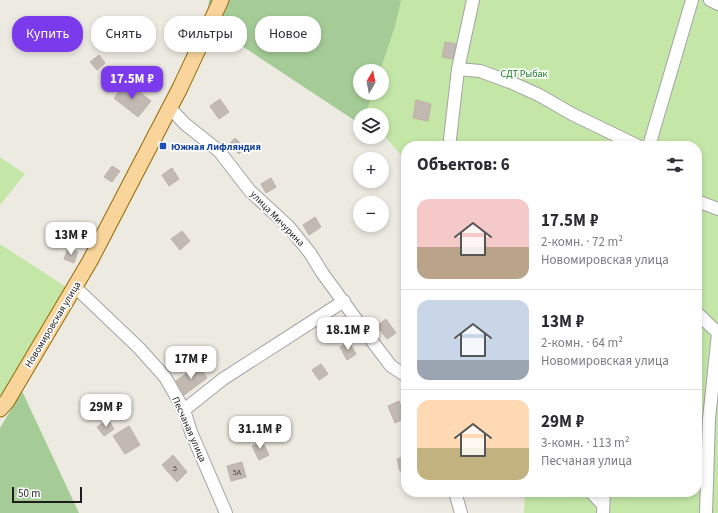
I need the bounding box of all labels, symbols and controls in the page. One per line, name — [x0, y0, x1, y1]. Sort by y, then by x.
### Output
chip: Купить — [12, 16, 83, 52]
chip: Снять — [91, 16, 156, 52]
chip: Фильтры — [164, 16, 247, 52]
chip: Новое — [255, 16, 321, 52]
north arrow — [353, 64, 389, 100]
map controls — [353, 64, 389, 232]
pin: 17.5M ₽ — [95, 66, 169, 100]
park label: СДТ Рыбак — [501, 67, 548, 81]
text: 17.5M ₽ — [110, 70, 154, 88]
button: layers — [353, 108, 389, 144]
place label: Южная Лифляндия — [171, 140, 261, 154]
marker: Южная Лифляндия — [158, 141, 168, 151]
button: + — [353, 152, 389, 188]
text: Объектов: 6 — [417, 153, 510, 177]
icon: filters — [664, 154, 686, 176]
street label: улица Мичурина — [247, 188, 308, 250]
button: − — [353, 196, 389, 232]
text: 17.5M ₽ — [541, 209, 598, 233]
icon: home — [449, 215, 497, 263]
pin: 13M ₽ — [43, 222, 99, 256]
text: 13M ₽ — [54, 226, 88, 244]
text: 2-комн. · 72 m² — [541, 233, 623, 251]
text: Новомировская улица — [541, 251, 669, 269]
street label: Новомировская улица — [22, 279, 84, 370]
text: 13M ₽ — [541, 310, 584, 334]
icon: home — [449, 316, 497, 364]
pin: 18.1M ₽ — [311, 317, 385, 351]
text: 18.1M ₽ — [326, 321, 370, 339]
text: 2-комн. · 64 m² — [541, 334, 623, 352]
pin: 17M ₽ — [163, 346, 219, 380]
text: 17M ₽ — [174, 350, 208, 368]
text: Новомировская улица — [541, 352, 669, 370]
pin: 29M ₽ — [78, 394, 134, 428]
street label: Песчаная улица — [168, 395, 210, 464]
text: 29M ₽ — [89, 398, 123, 416]
text: 29M ₽ — [541, 410, 584, 434]
pin: 31.1M ₽ — [223, 416, 297, 450]
icon: home — [449, 416, 497, 464]
text: 31.1M ₽ — [238, 420, 282, 438]
text: 3-комн. · 113 m² — [541, 434, 630, 452]
text: Песчаная улица — [541, 452, 632, 470]
house number: 5 — [173, 463, 177, 474]
house number: 5А — [233, 467, 242, 478]
scale bar — [12, 485, 82, 504]
text: 50 m — [18, 486, 40, 501]

